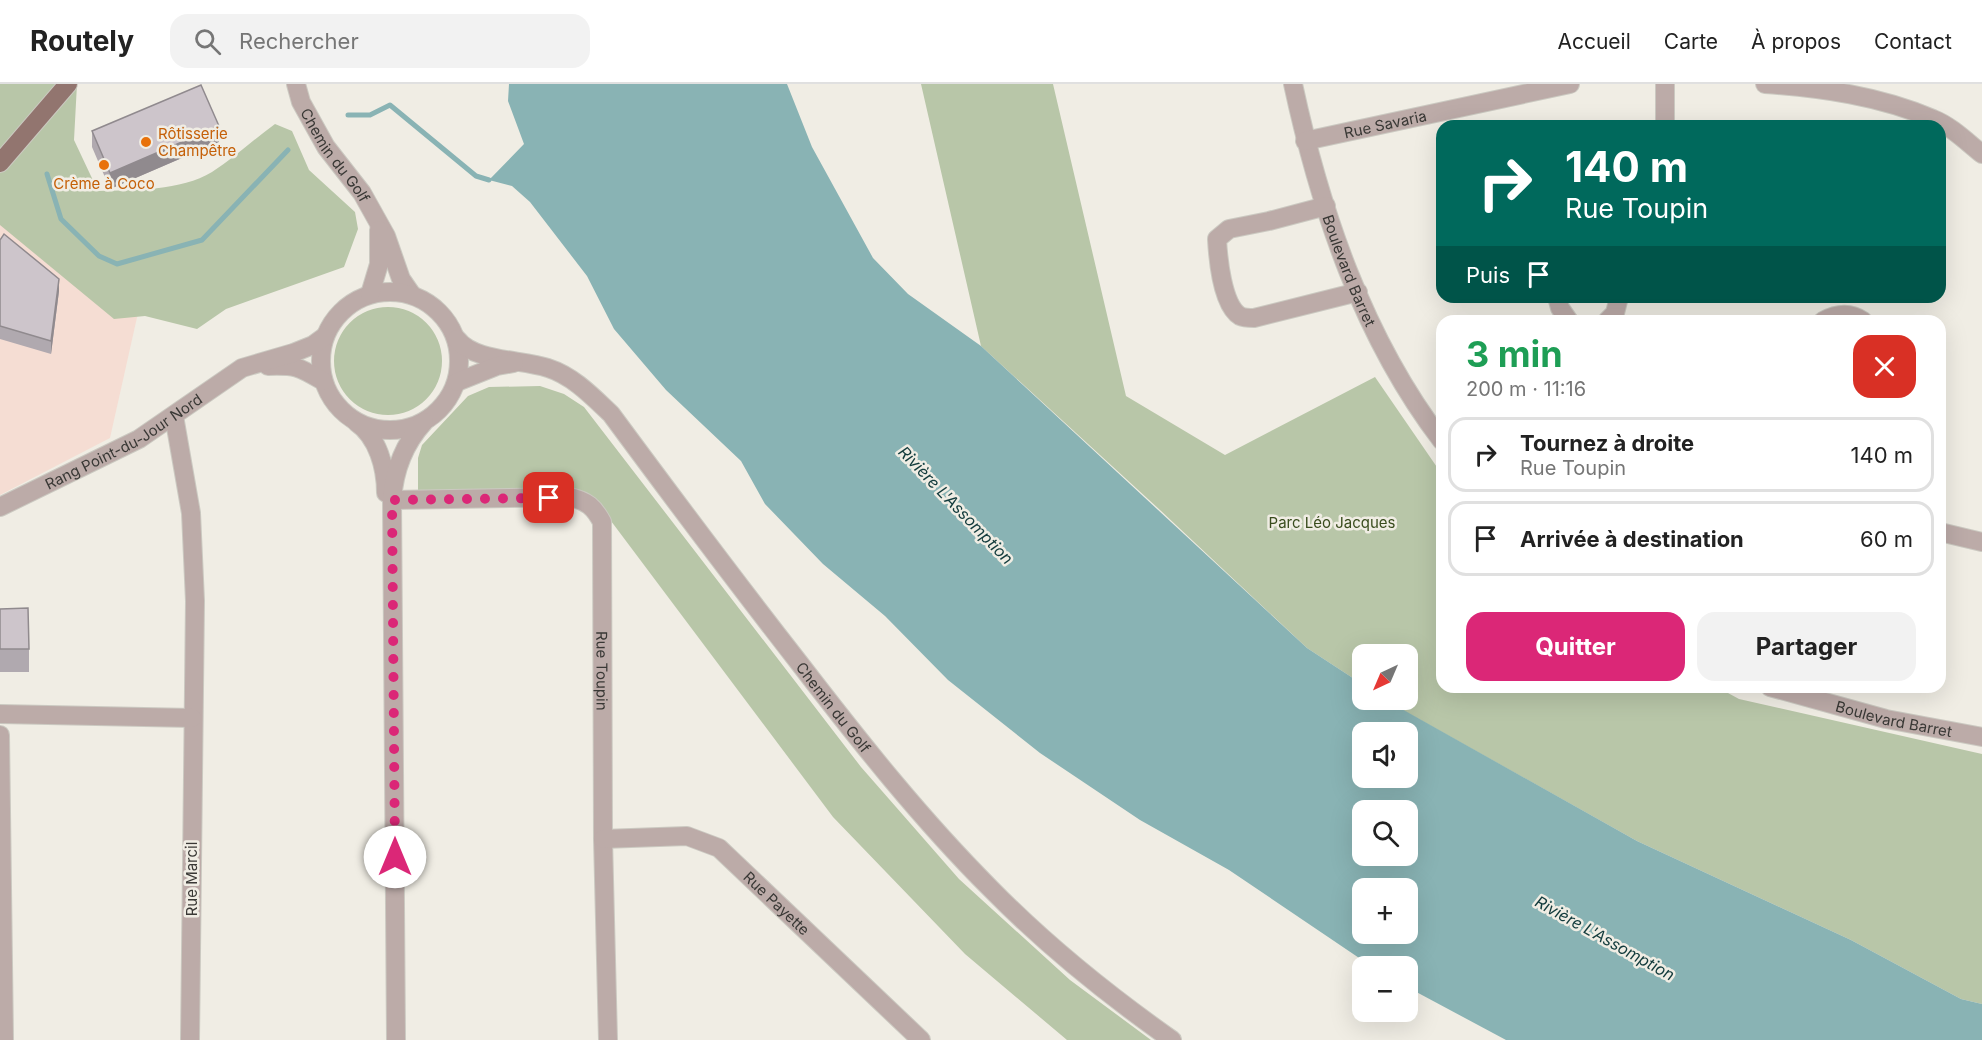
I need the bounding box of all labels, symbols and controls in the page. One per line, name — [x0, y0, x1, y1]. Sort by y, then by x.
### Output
search box — [170, 14, 590, 68]
text: Routely — [30, 24, 134, 58]
icon: search — [191, 25, 224, 58]
text: Rechercher — [239, 28, 359, 54]
text: Accueil — [1557, 29, 1631, 54]
text: Carte — [1664, 29, 1718, 54]
text: À propos — [1751, 29, 1841, 54]
text: Contact — [1874, 29, 1952, 54]
street label: Chemin du Golf — [297, 105, 375, 205]
street label: Rue Savaria — [1342, 106, 1428, 142]
place label: Rôtisserie Champêtre — [158, 124, 236, 160]
marker: Rôtisserie Champêtre — [139, 135, 153, 149]
text: 140 m — [1565, 141, 1688, 192]
icon: right — [1466, 144, 1544, 222]
marker: Crème à Coco — [97, 158, 111, 172]
place label: Crème à Coco — [53, 174, 155, 193]
text: Rue Toupin — [1565, 192, 1708, 225]
street label: Boulevard Barret — [1319, 212, 1380, 329]
icon: arrive — [1522, 258, 1555, 291]
text: Puis — [1466, 262, 1510, 288]
text: 3 min — [1466, 332, 1563, 376]
button: close — [1853, 335, 1916, 398]
text: 200 m · 11:16 — [1466, 377, 1586, 401]
street label: Rang Point-du-Jour Nord — [42, 389, 205, 493]
text: Tournez à droite — [1520, 430, 1694, 456]
icon: right — [1469, 438, 1502, 471]
water label: Rivière L'Assomption — [894, 442, 1018, 568]
text: 140 m — [1851, 442, 1913, 468]
text: Rue Toupin — [1520, 456, 1626, 480]
pin — [523, 472, 574, 523]
icon: arrive — [532, 481, 565, 514]
park label: Parc Léo Jacques — [1269, 513, 1396, 532]
icon: arrive — [1469, 522, 1502, 555]
text: Arrivée à destination — [1520, 526, 1744, 552]
text: 60 m — [1860, 526, 1913, 552]
button: Quitter — [1466, 612, 1685, 681]
button: Partager — [1697, 612, 1916, 681]
street label: Rue Toupin — [593, 631, 612, 711]
north arrow — [1352, 644, 1418, 710]
map controls — [1352, 644, 1418, 1022]
street label: Chemin du Golf — [792, 658, 875, 757]
street label: Boulevard Barret — [1834, 696, 1954, 741]
button: sound — [1352, 722, 1418, 788]
button: search — [1352, 800, 1418, 866]
position arrow — [363, 825, 427, 889]
street label: Rue Marcil — [182, 842, 201, 916]
street label: Rue Payette — [740, 867, 814, 939]
button: + — [1352, 878, 1418, 944]
water label: Rivière L'Assomption — [1532, 891, 1678, 985]
button: − — [1352, 956, 1418, 1022]

